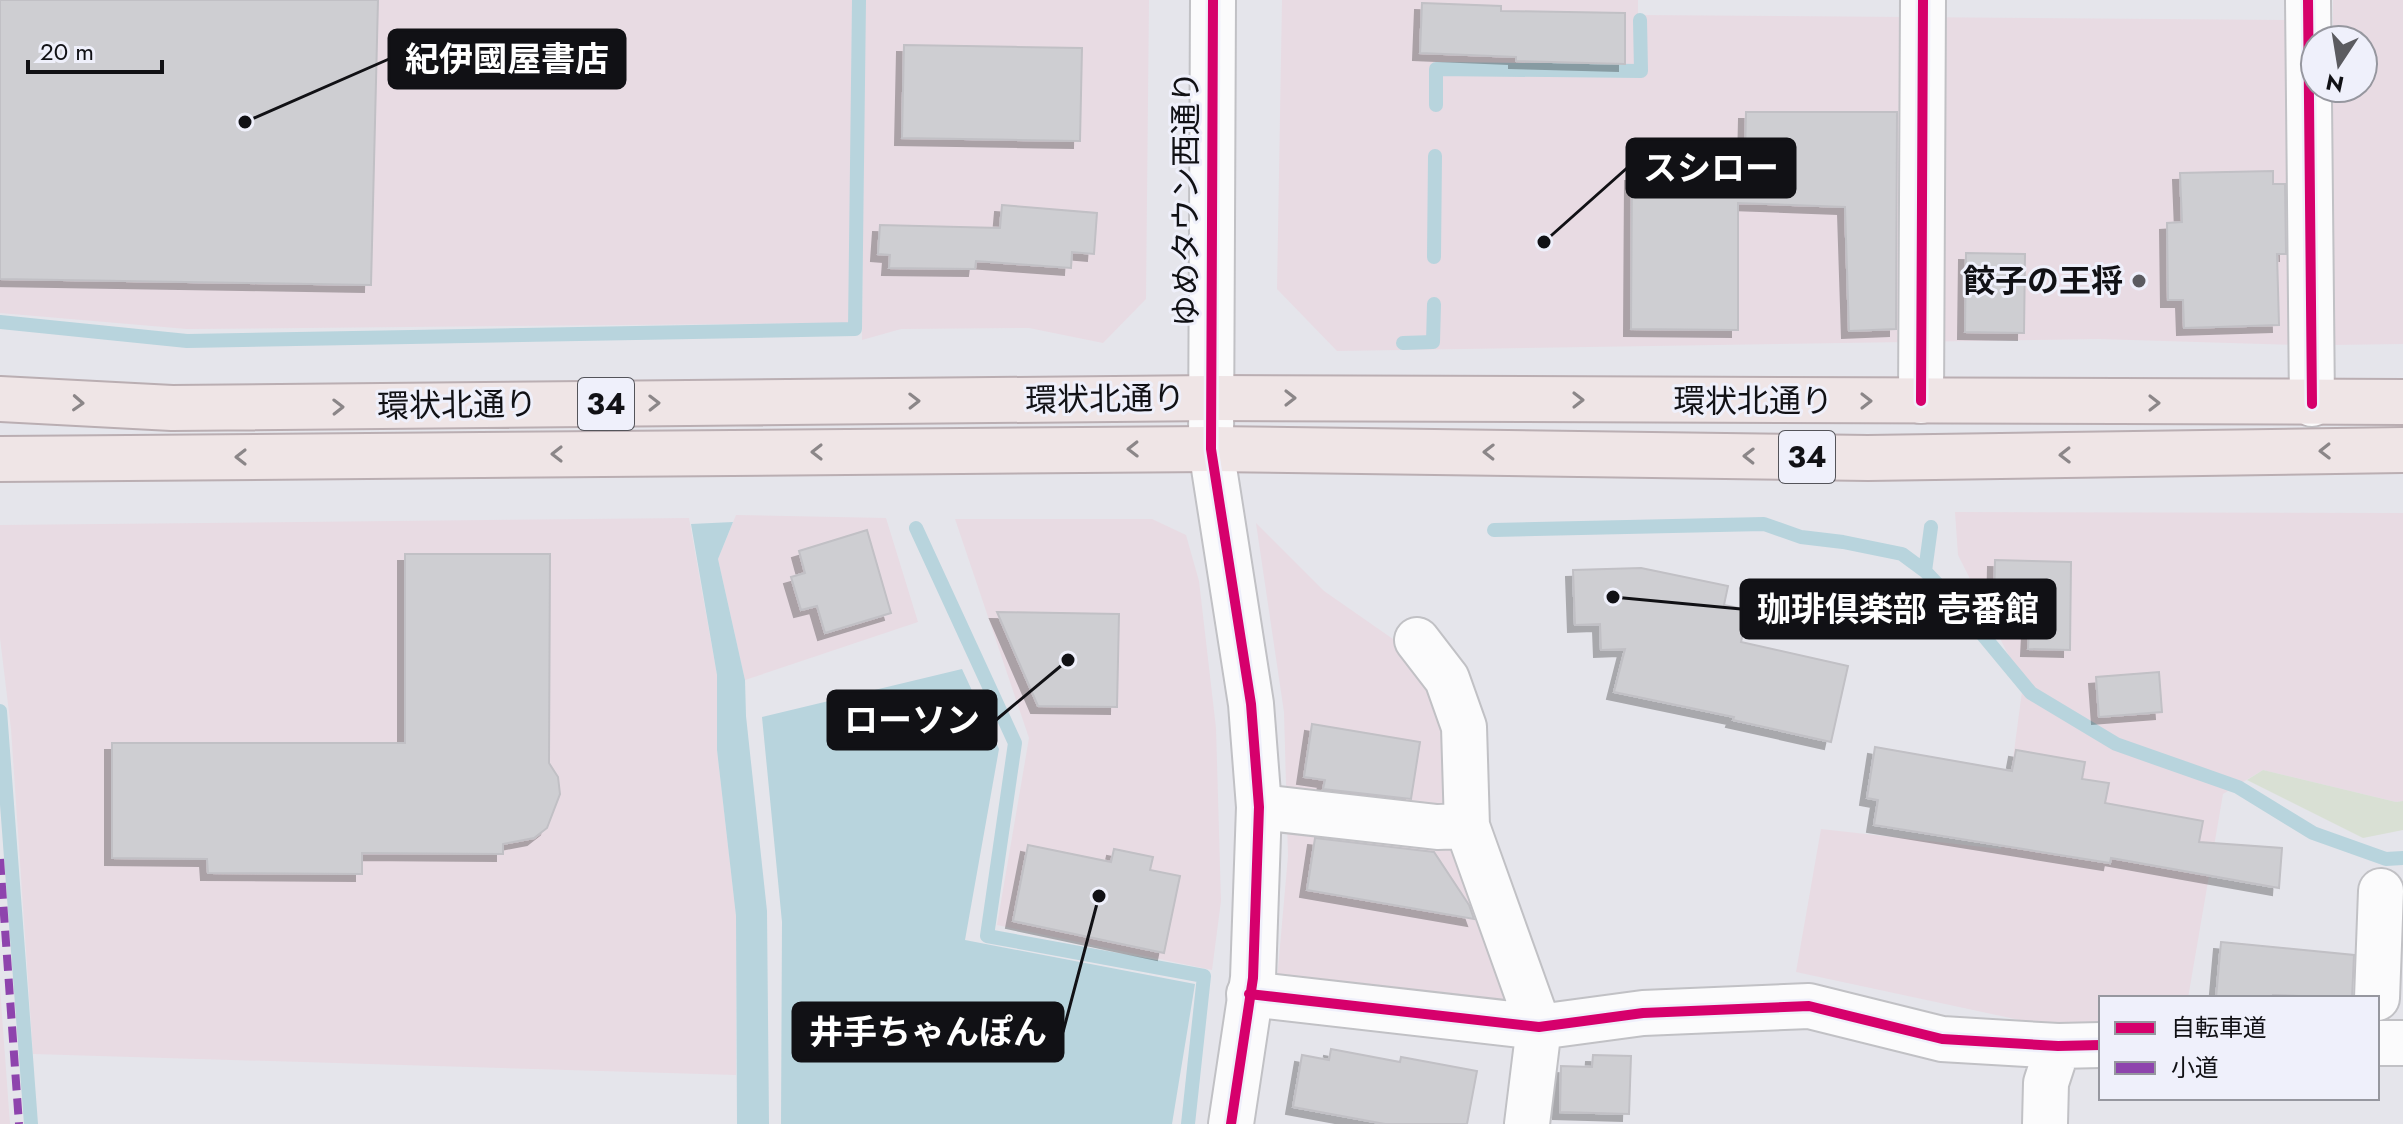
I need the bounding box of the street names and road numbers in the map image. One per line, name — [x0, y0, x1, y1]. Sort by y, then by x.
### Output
street label: ゆめタウン西通り — [1163, 71, 1209, 327]
street label: 環状北通り — [1025, 375, 1185, 423]
road number: 34 — [578, 378, 634, 430]
street label: 環状北通り — [1673, 378, 1833, 424]
street label: 環状北通り — [377, 381, 537, 429]
road number: 34 — [1779, 431, 1835, 483]

